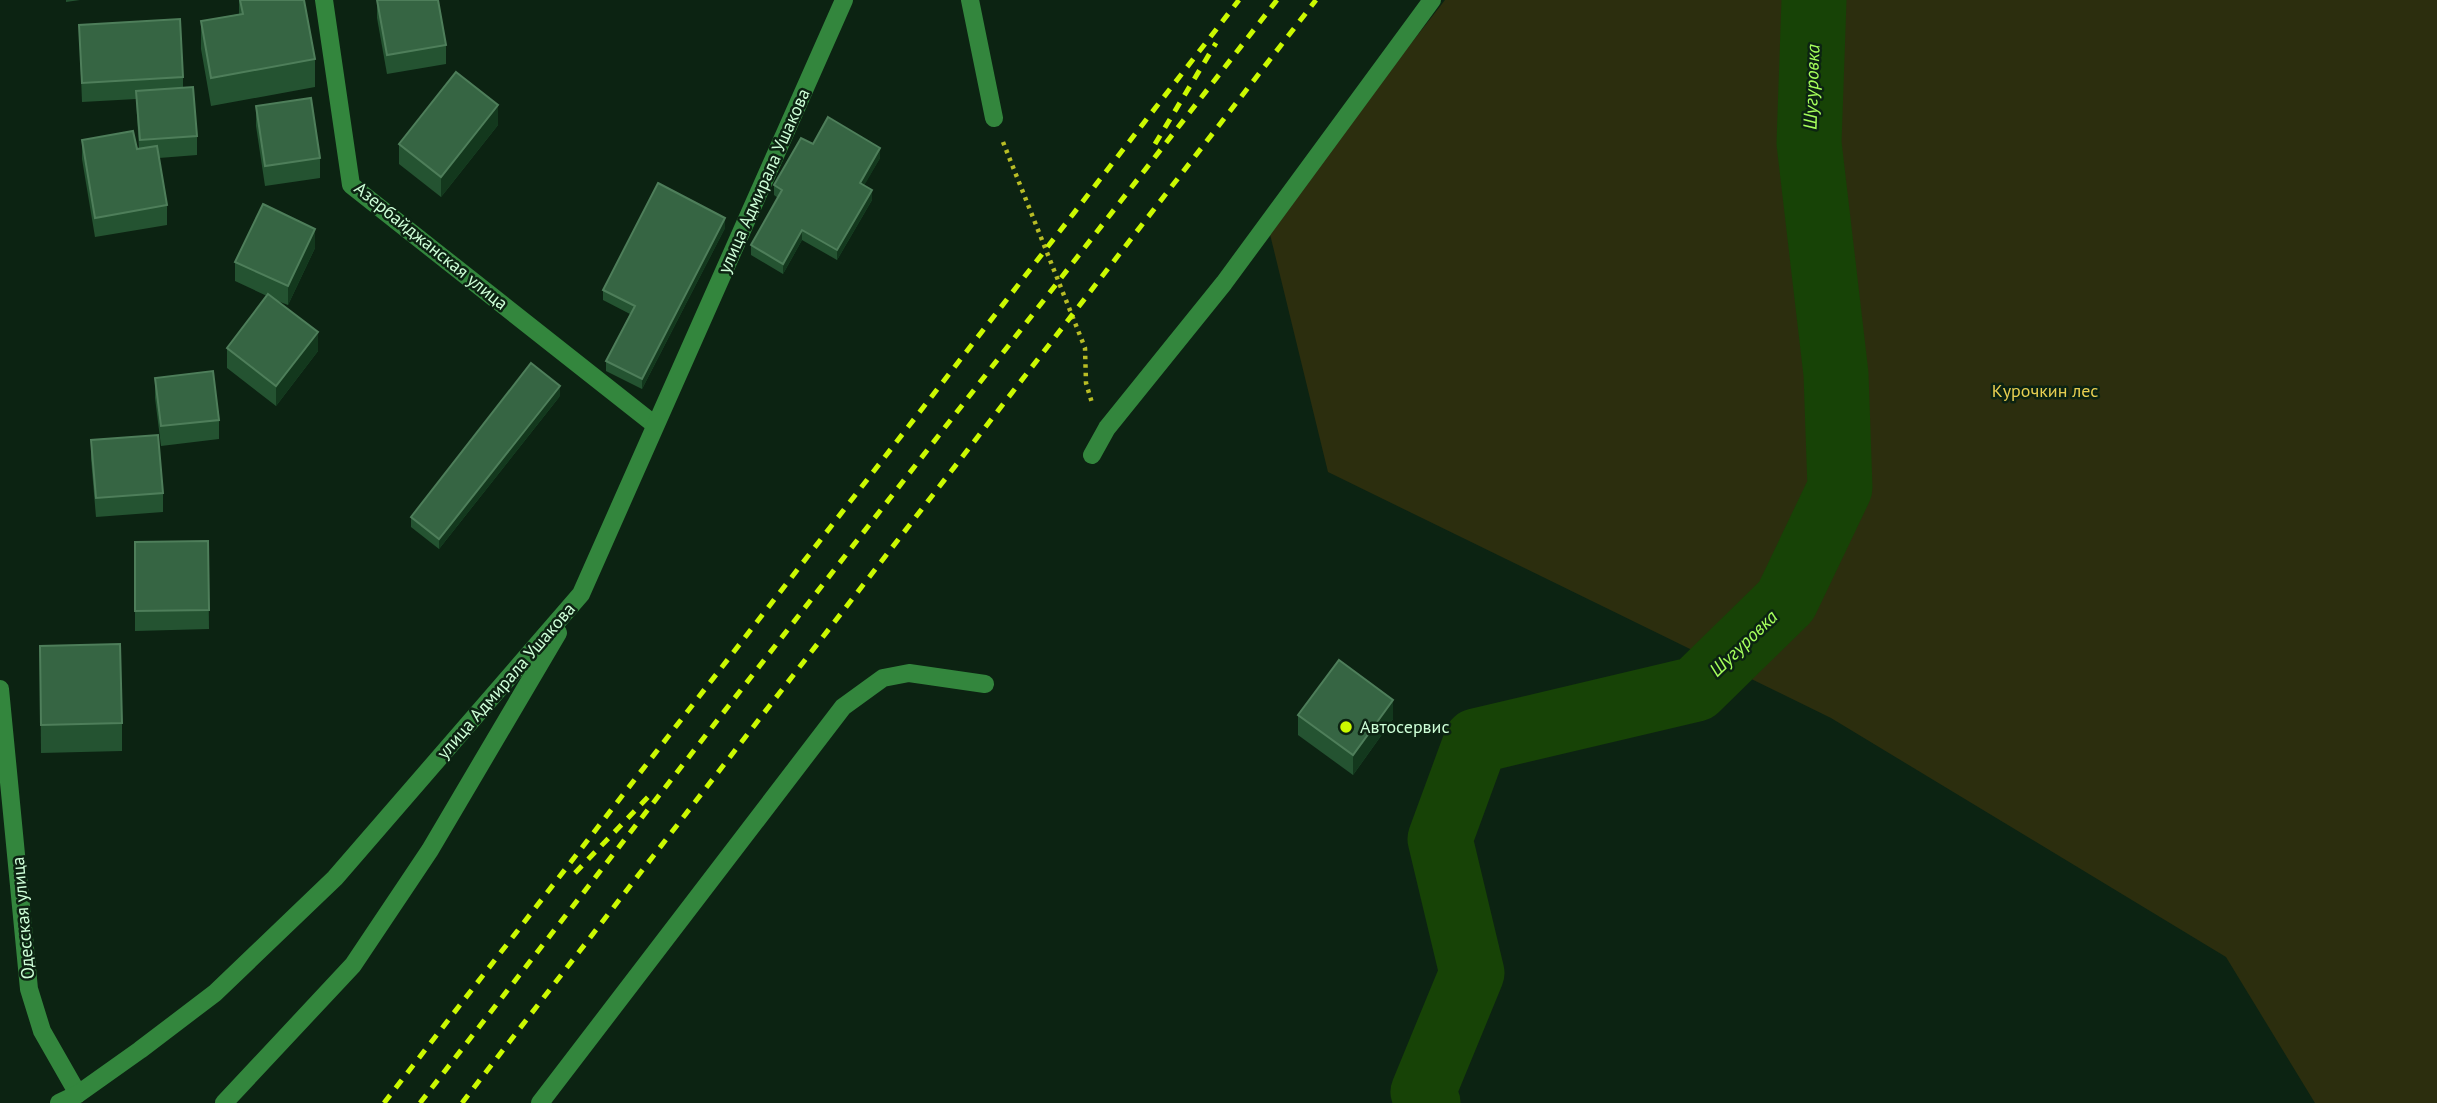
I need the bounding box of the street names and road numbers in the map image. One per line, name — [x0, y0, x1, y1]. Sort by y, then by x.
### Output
street label: улица Адмирала Ушакова — [712, 85, 815, 277]
street label: Азербайджанская улица — [350, 177, 513, 315]
street label: улица Адмирала Ушакова — [431, 598, 580, 764]
street label: Одесская улица — [6, 856, 39, 980]

